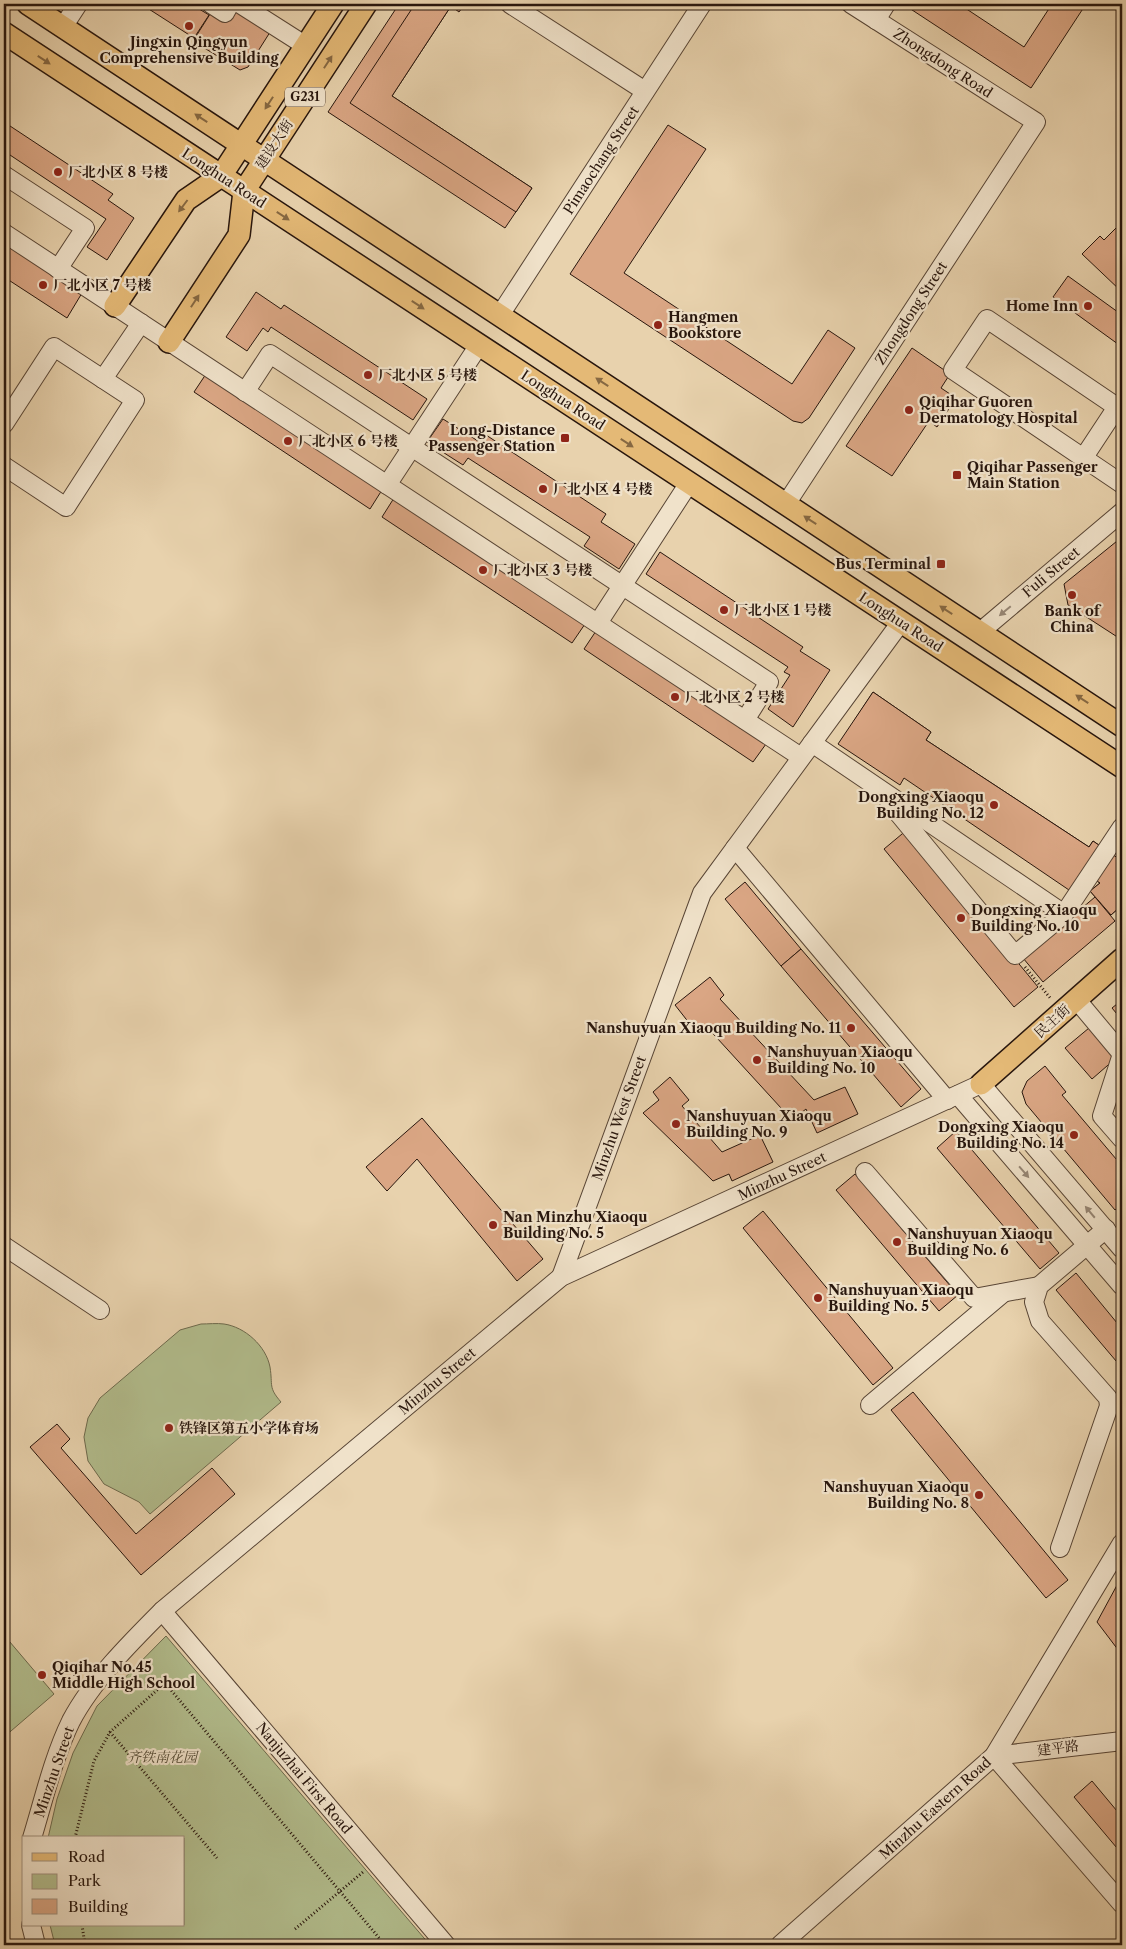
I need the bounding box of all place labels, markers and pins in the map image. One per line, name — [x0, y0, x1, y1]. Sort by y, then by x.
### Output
marker: Jingxin Qingyun Comprehensive Building — [183, 20, 195, 32]
place label: Jingxin Qingyun Comprehensive Building — [99, 33, 280, 67]
place label: 厂北小区 8 号楼 — [68, 163, 168, 181]
marker: 厂北小区 8 号楼 — [52, 166, 64, 178]
place label: 厂北小区 7 号楼 — [53, 276, 151, 294]
marker: 厂北小区 7 号楼 — [37, 279, 49, 291]
place label: Home Inn — [1006, 297, 1078, 315]
marker: Home Inn — [1082, 300, 1094, 312]
place label: Hangmen Bookstore — [668, 308, 741, 342]
marker: Hangmen Bookstore — [652, 319, 664, 331]
place label: 厂北小区 5 号楼 — [378, 366, 477, 384]
marker: 厂北小区 5 号楼 — [362, 369, 374, 381]
place label: Qiqihar Guoren Dermatology Hospital — [919, 393, 1078, 427]
marker: Qiqihar Guoren Dermatology Hospital — [903, 404, 915, 416]
place label: Long-Distance Passenger Station — [428, 421, 555, 455]
place label: 厂北小区 6 号楼 — [298, 432, 397, 450]
marker: Long-Distance Passenger Station — [559, 432, 571, 444]
marker: 厂北小区 6 号楼 — [282, 435, 294, 447]
place label: Qiqihar Passenger Main Station — [967, 458, 1098, 492]
marker: Qiqihar Passenger Main Station — [951, 469, 963, 481]
place label: 厂北小区 4 号楼 — [553, 480, 652, 498]
marker: 厂北小区 4 号楼 — [537, 483, 549, 495]
place label: Bus Terminal — [835, 555, 931, 573]
marker: Bus Terminal — [935, 558, 947, 570]
place label: 厂北小区 3 号楼 — [493, 561, 592, 579]
marker: 厂北小区 3 号楼 — [477, 564, 489, 576]
marker: Bank of China — [1066, 589, 1078, 601]
place label: 厂北小区 1 号楼 — [734, 601, 831, 619]
place label: Bank of China — [1044, 602, 1102, 636]
marker: 厂北小区 1 号楼 — [718, 604, 730, 616]
place label: 厂北小区 2 号楼 — [685, 688, 784, 706]
marker: 厂北小区 2 号楼 — [669, 691, 681, 703]
place label: Dongxing Xiaoqu Building No. 12 — [858, 788, 984, 822]
marker: Dongxing Xiaoqu Building No. 12 — [988, 799, 1000, 811]
place label: Dongxing Xiaoqu Building No. 10 — [971, 901, 1097, 935]
marker: Dongxing Xiaoqu Building No. 10 — [955, 912, 967, 924]
place label: Nanshuyuan Xiaoqu Building No. 11 — [586, 1019, 842, 1037]
marker: Nanshuyuan Xiaoqu Building No. 11 — [845, 1022, 857, 1034]
place label: Nanshuyuan Xiaoqu Building No. 10 — [767, 1043, 913, 1077]
marker: Nanshuyuan Xiaoqu Building No. 10 — [751, 1054, 763, 1066]
place label: Nanshuyuan Xiaoqu Building No. 9 — [686, 1107, 832, 1141]
marker: Nanshuyuan Xiaoqu Building No. 9 — [670, 1118, 682, 1130]
place label: Dongxing Xiaoqu Building No. 14 — [938, 1118, 1064, 1152]
marker: Dongxing Xiaoqu Building No. 14 — [1068, 1129, 1080, 1141]
place label: Nan Minzhu Xiaoqu Building No. 5 — [503, 1208, 648, 1242]
marker: Nan Minzhu Xiaoqu Building No. 5 — [487, 1219, 499, 1231]
place label: Nanshuyuan Xiaoqu Building No. 6 — [907, 1225, 1053, 1259]
marker: Nanshuyuan Xiaoqu Building No. 6 — [891, 1236, 903, 1248]
place label: Nanshuyuan Xiaoqu Building No. 5 — [828, 1281, 974, 1315]
marker: Nanshuyuan Xiaoqu Building No. 5 — [812, 1292, 824, 1304]
place label: 铁锋区第五小学体育场 — [179, 1419, 319, 1437]
marker: 铁锋区第五小学体育场 — [163, 1422, 175, 1434]
place label: Nanshuyuan Xiaoqu Building No. 8 — [823, 1478, 969, 1512]
marker: Nanshuyuan Xiaoqu Building No. 8 — [973, 1489, 985, 1501]
place label: Qiqihar No.45 Middle High School — [52, 1658, 195, 1692]
marker: Qiqihar No.45 Middle High School — [36, 1669, 48, 1681]

